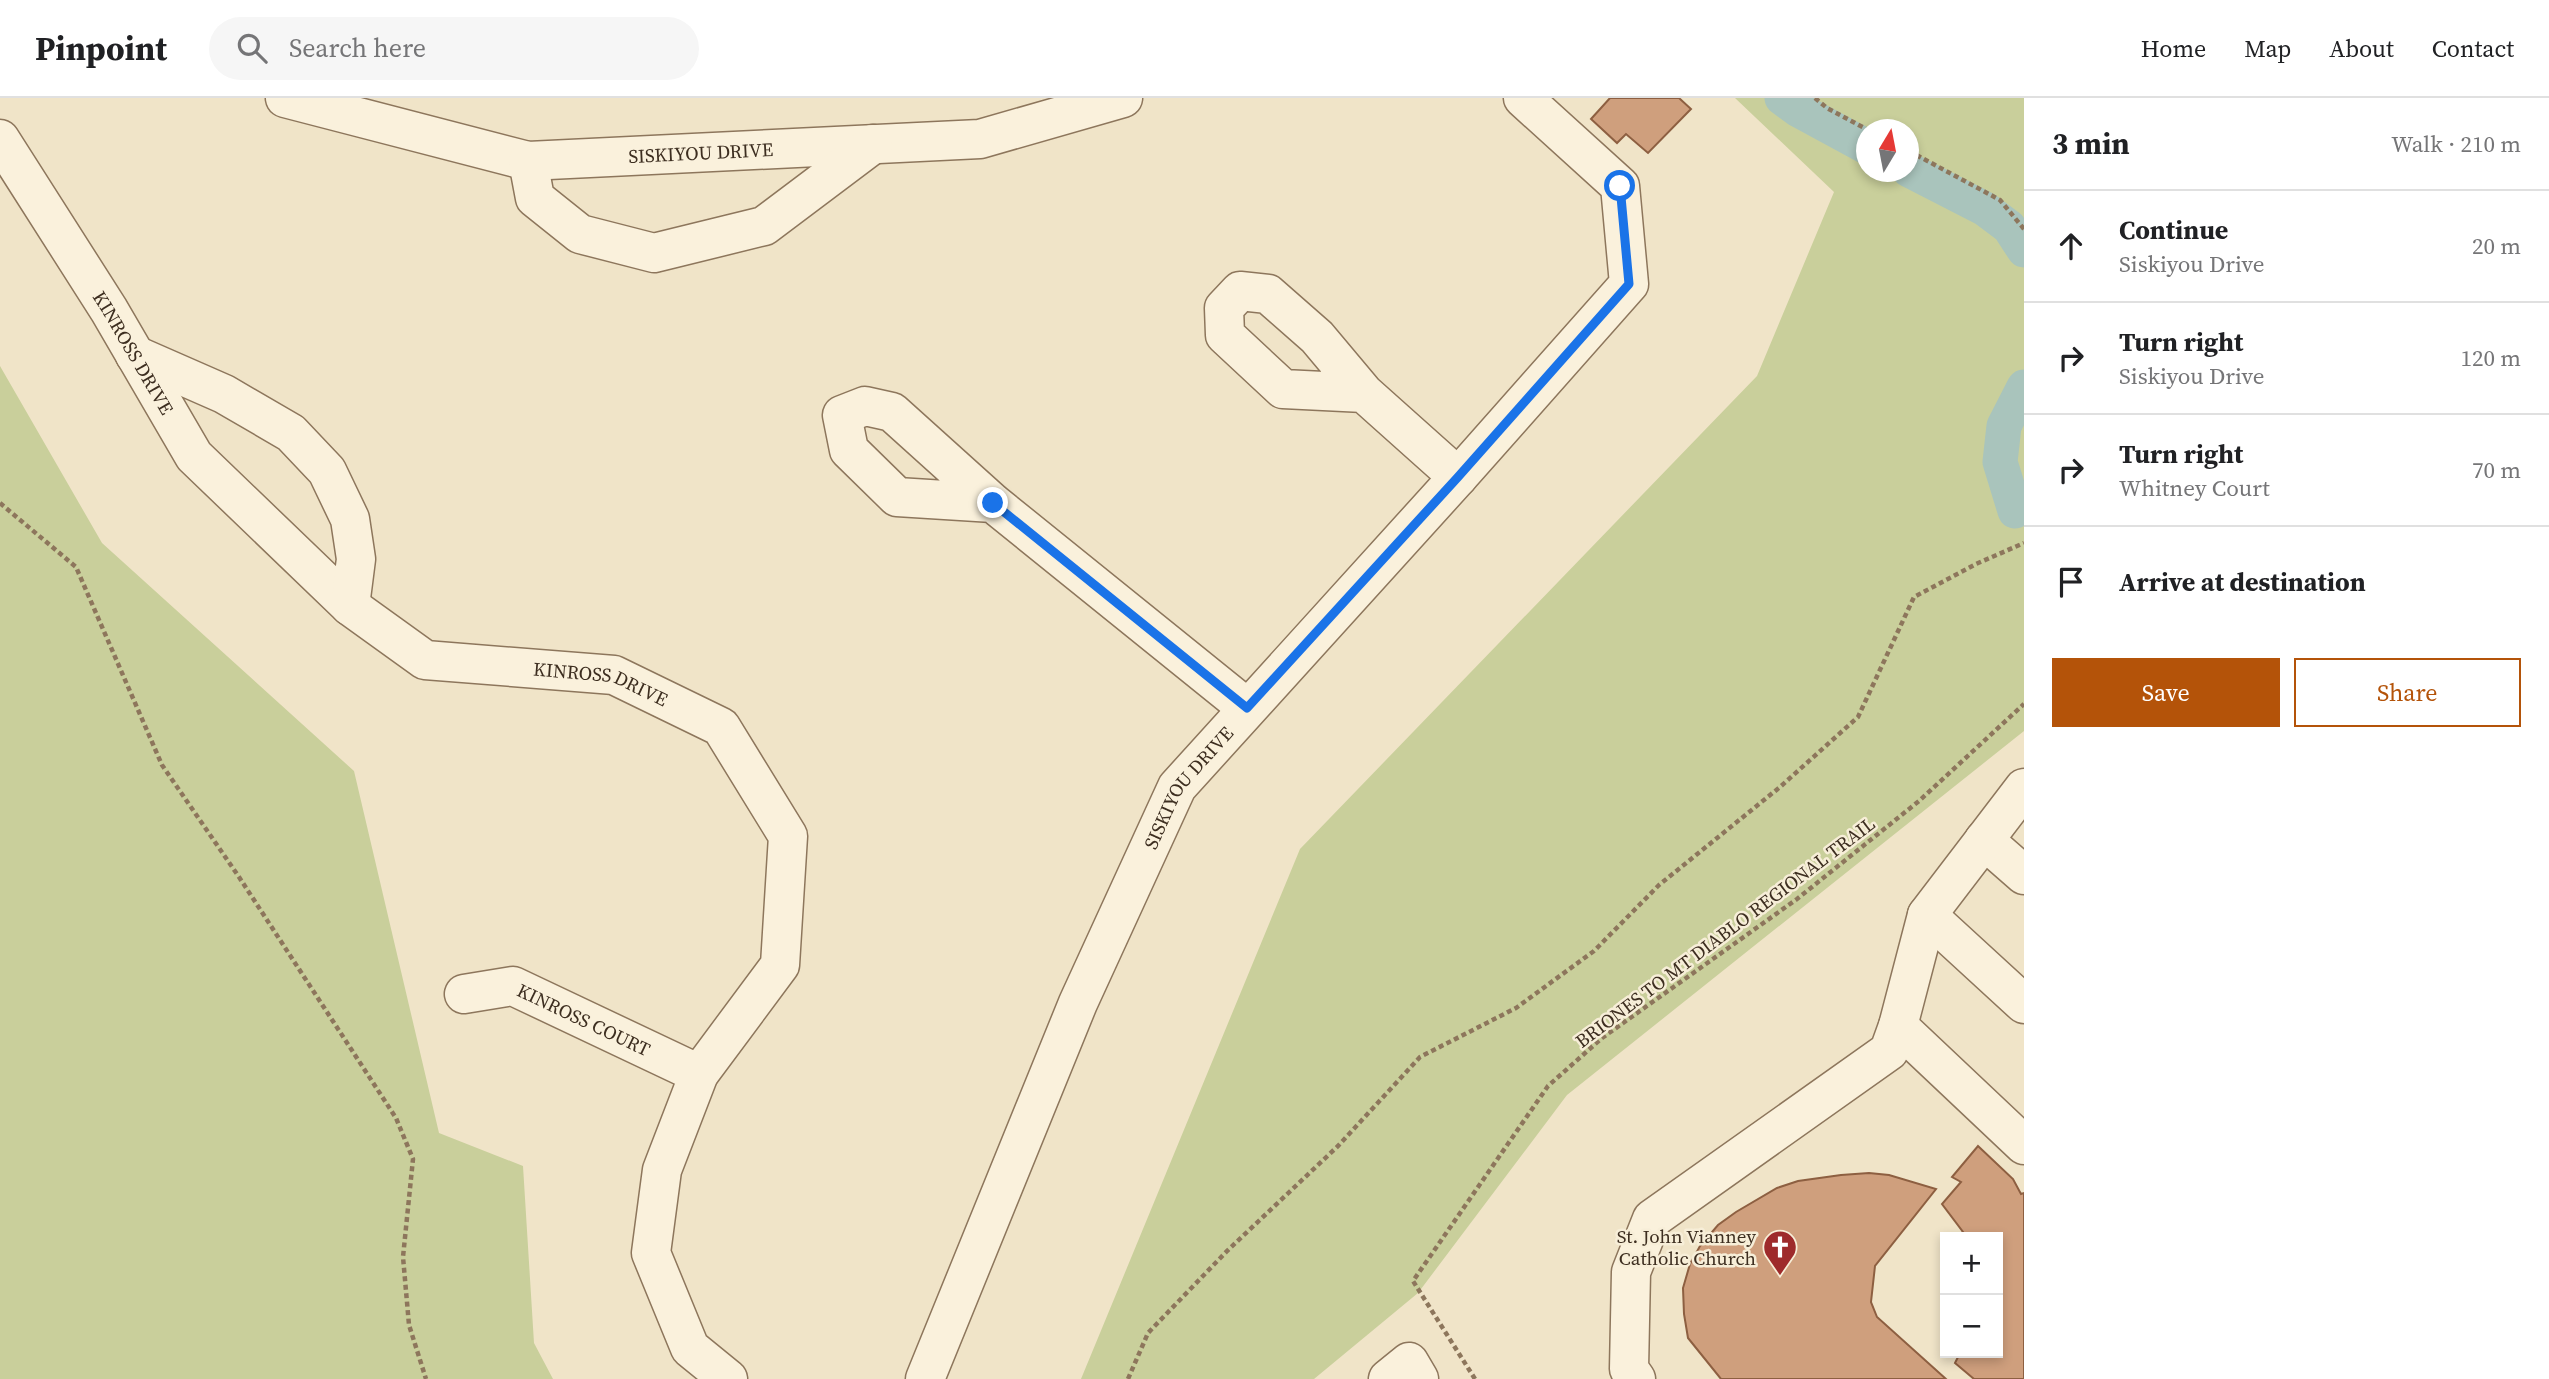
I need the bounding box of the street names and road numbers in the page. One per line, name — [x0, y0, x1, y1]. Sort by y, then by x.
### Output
street label: SISKIYOU DRIVE — [628, 136, 774, 169]
street label: KINROSS DRIVE — [87, 286, 180, 419]
street label: KINROSS DRIVE — [532, 656, 672, 712]
street label: SISKIYOU DRIVE — [1137, 721, 1239, 853]
street label: BRIONES TO MT DIABLO REGIONAL TRAIL — [1570, 811, 1880, 1053]
street label: KINROSS COURT — [513, 977, 655, 1062]

